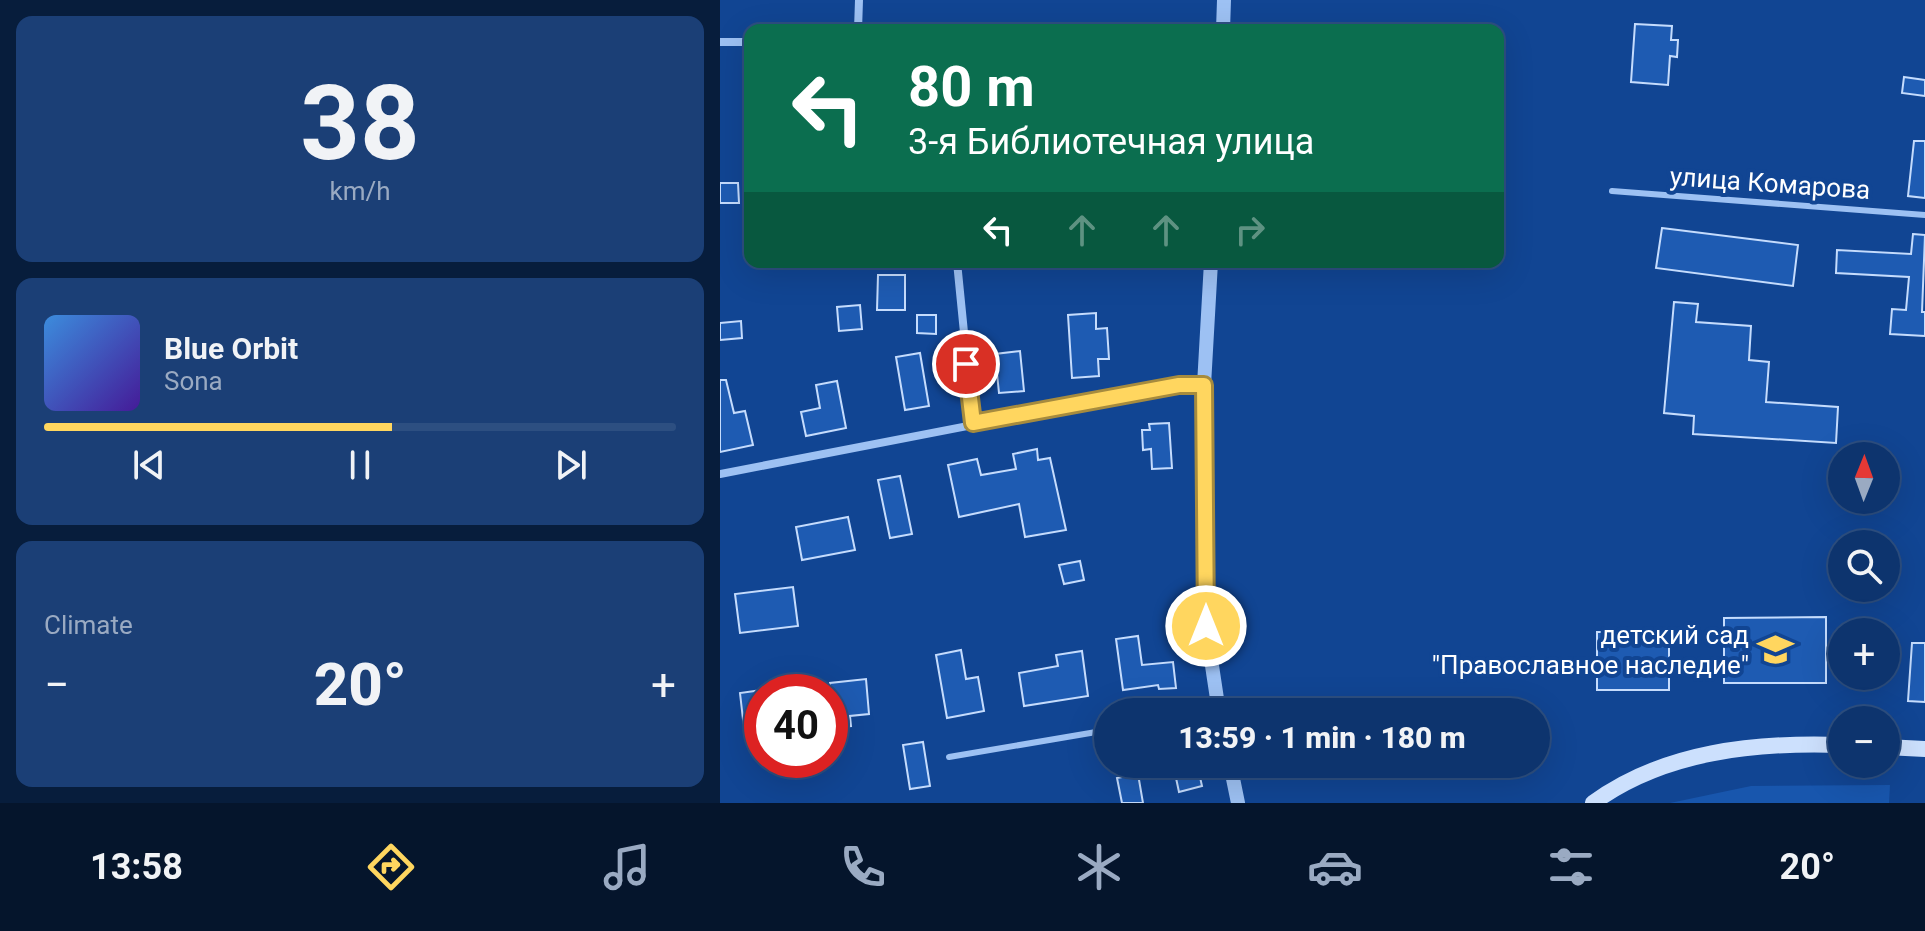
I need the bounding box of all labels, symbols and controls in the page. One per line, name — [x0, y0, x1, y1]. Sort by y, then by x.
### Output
text: 80 m — [908, 54, 1035, 120]
icon: left — [776, 56, 880, 160]
text: 38 — [300, 63, 420, 184]
text: 3-я Библиотечная улица — [908, 121, 1314, 163]
street label: улица Комарова — [1669, 161, 1871, 205]
text: km/h — [329, 176, 391, 206]
icon: left — [976, 208, 1020, 252]
icon: ahead — [1060, 208, 1104, 252]
icon: ahead — [1144, 208, 1188, 252]
icon: right — [1228, 208, 1272, 252]
pin — [932, 330, 1000, 398]
text: Blue Orbit — [164, 331, 298, 366]
icon: arrive — [944, 342, 988, 386]
text: Sona — [164, 366, 223, 396]
north arrow — [1828, 442, 1900, 514]
map controls — [1828, 442, 1900, 778]
icon: previous — [127, 443, 171, 487]
icon: pause — [338, 443, 382, 487]
icon: next — [549, 443, 593, 487]
button: search — [1828, 530, 1900, 602]
position arrow — [1164, 584, 1248, 668]
text: Climate — [44, 610, 133, 640]
button: + — [1828, 618, 1900, 690]
place label: детский сад "Православное наследие" — [1432, 620, 1749, 680]
school or university icon: детский сад "Православное наследие" — [1756, 631, 1794, 669]
text: 20° — [314, 649, 407, 720]
text: − — [44, 659, 69, 711]
text: + — [651, 659, 676, 711]
speed limit sign: 40 — [744, 674, 848, 778]
button: − — [1828, 706, 1900, 778]
text: 13:59 · 1 min · 180 m — [1178, 720, 1466, 755]
icon: directions — [363, 839, 419, 895]
icon: music — [599, 839, 655, 895]
icon: phone — [835, 839, 891, 895]
icon: climate — [1071, 839, 1127, 895]
icon: car — [1307, 839, 1363, 895]
icon: filters — [1543, 839, 1599, 895]
text: 13:58 — [90, 846, 183, 888]
text: 20° — [1780, 846, 1835, 888]

